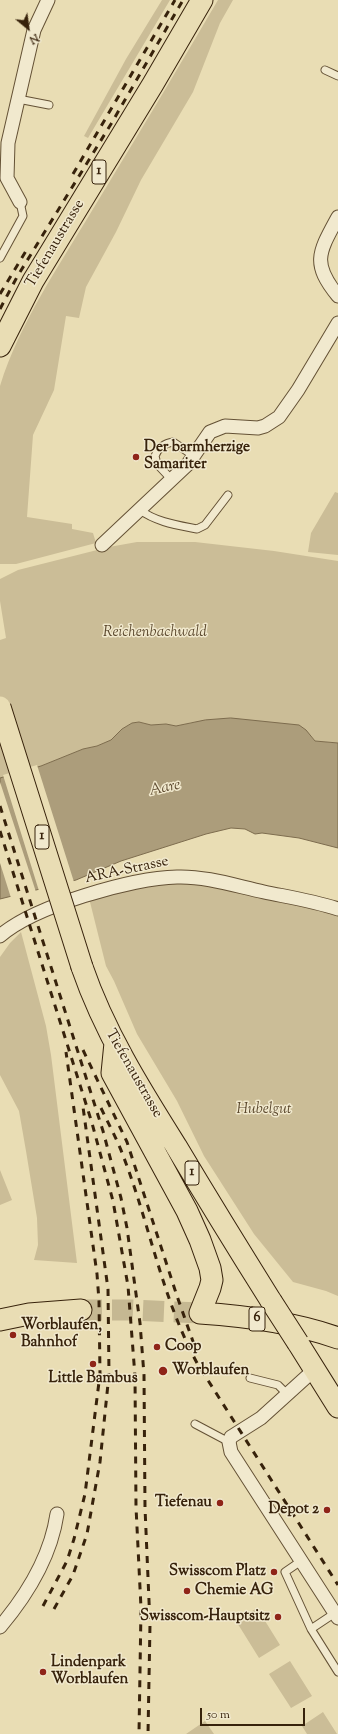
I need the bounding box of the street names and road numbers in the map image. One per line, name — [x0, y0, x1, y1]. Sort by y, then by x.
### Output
road number: 1 — [92, 160, 106, 184]
street label: Tiefenaustrasse — [23, 197, 89, 291]
road number: 1 — [35, 825, 49, 849]
street label: ARA-Strasse — [84, 853, 170, 889]
street label: Tiefenaustrasse — [100, 1026, 166, 1122]
road number: 1 — [185, 1161, 199, 1185]
road number: 6 — [249, 1307, 265, 1331]

